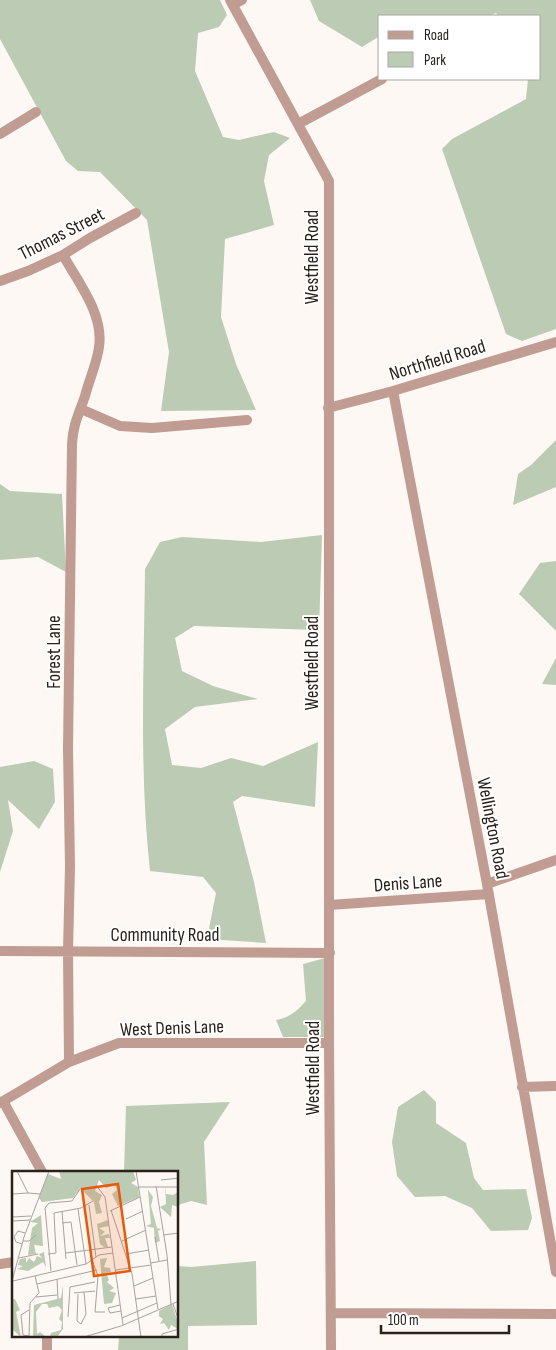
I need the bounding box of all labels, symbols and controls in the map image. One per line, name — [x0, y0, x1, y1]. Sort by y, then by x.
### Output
legend — [378, 15, 541, 80]
text: Road — [424, 26, 449, 45]
text: Park — [424, 51, 446, 70]
street label: Thomas Street — [15, 203, 109, 266]
street label: Westfield Road — [301, 210, 324, 304]
street label: Northfield Road — [387, 335, 488, 386]
street label: Forest Lane — [43, 615, 66, 689]
street label: Westfield Road — [301, 616, 324, 710]
street label: Wellington Road — [471, 776, 514, 881]
street label: Denis Lane — [373, 870, 443, 897]
street label: Community Road — [111, 924, 219, 947]
street label: West Denis Lane — [120, 1015, 224, 1042]
street label: Westfield Road — [302, 1021, 325, 1115]
inset map — [12, 1171, 179, 1338]
scale bar — [381, 1302, 508, 1334]
text: 100 m — [388, 1311, 419, 1330]

